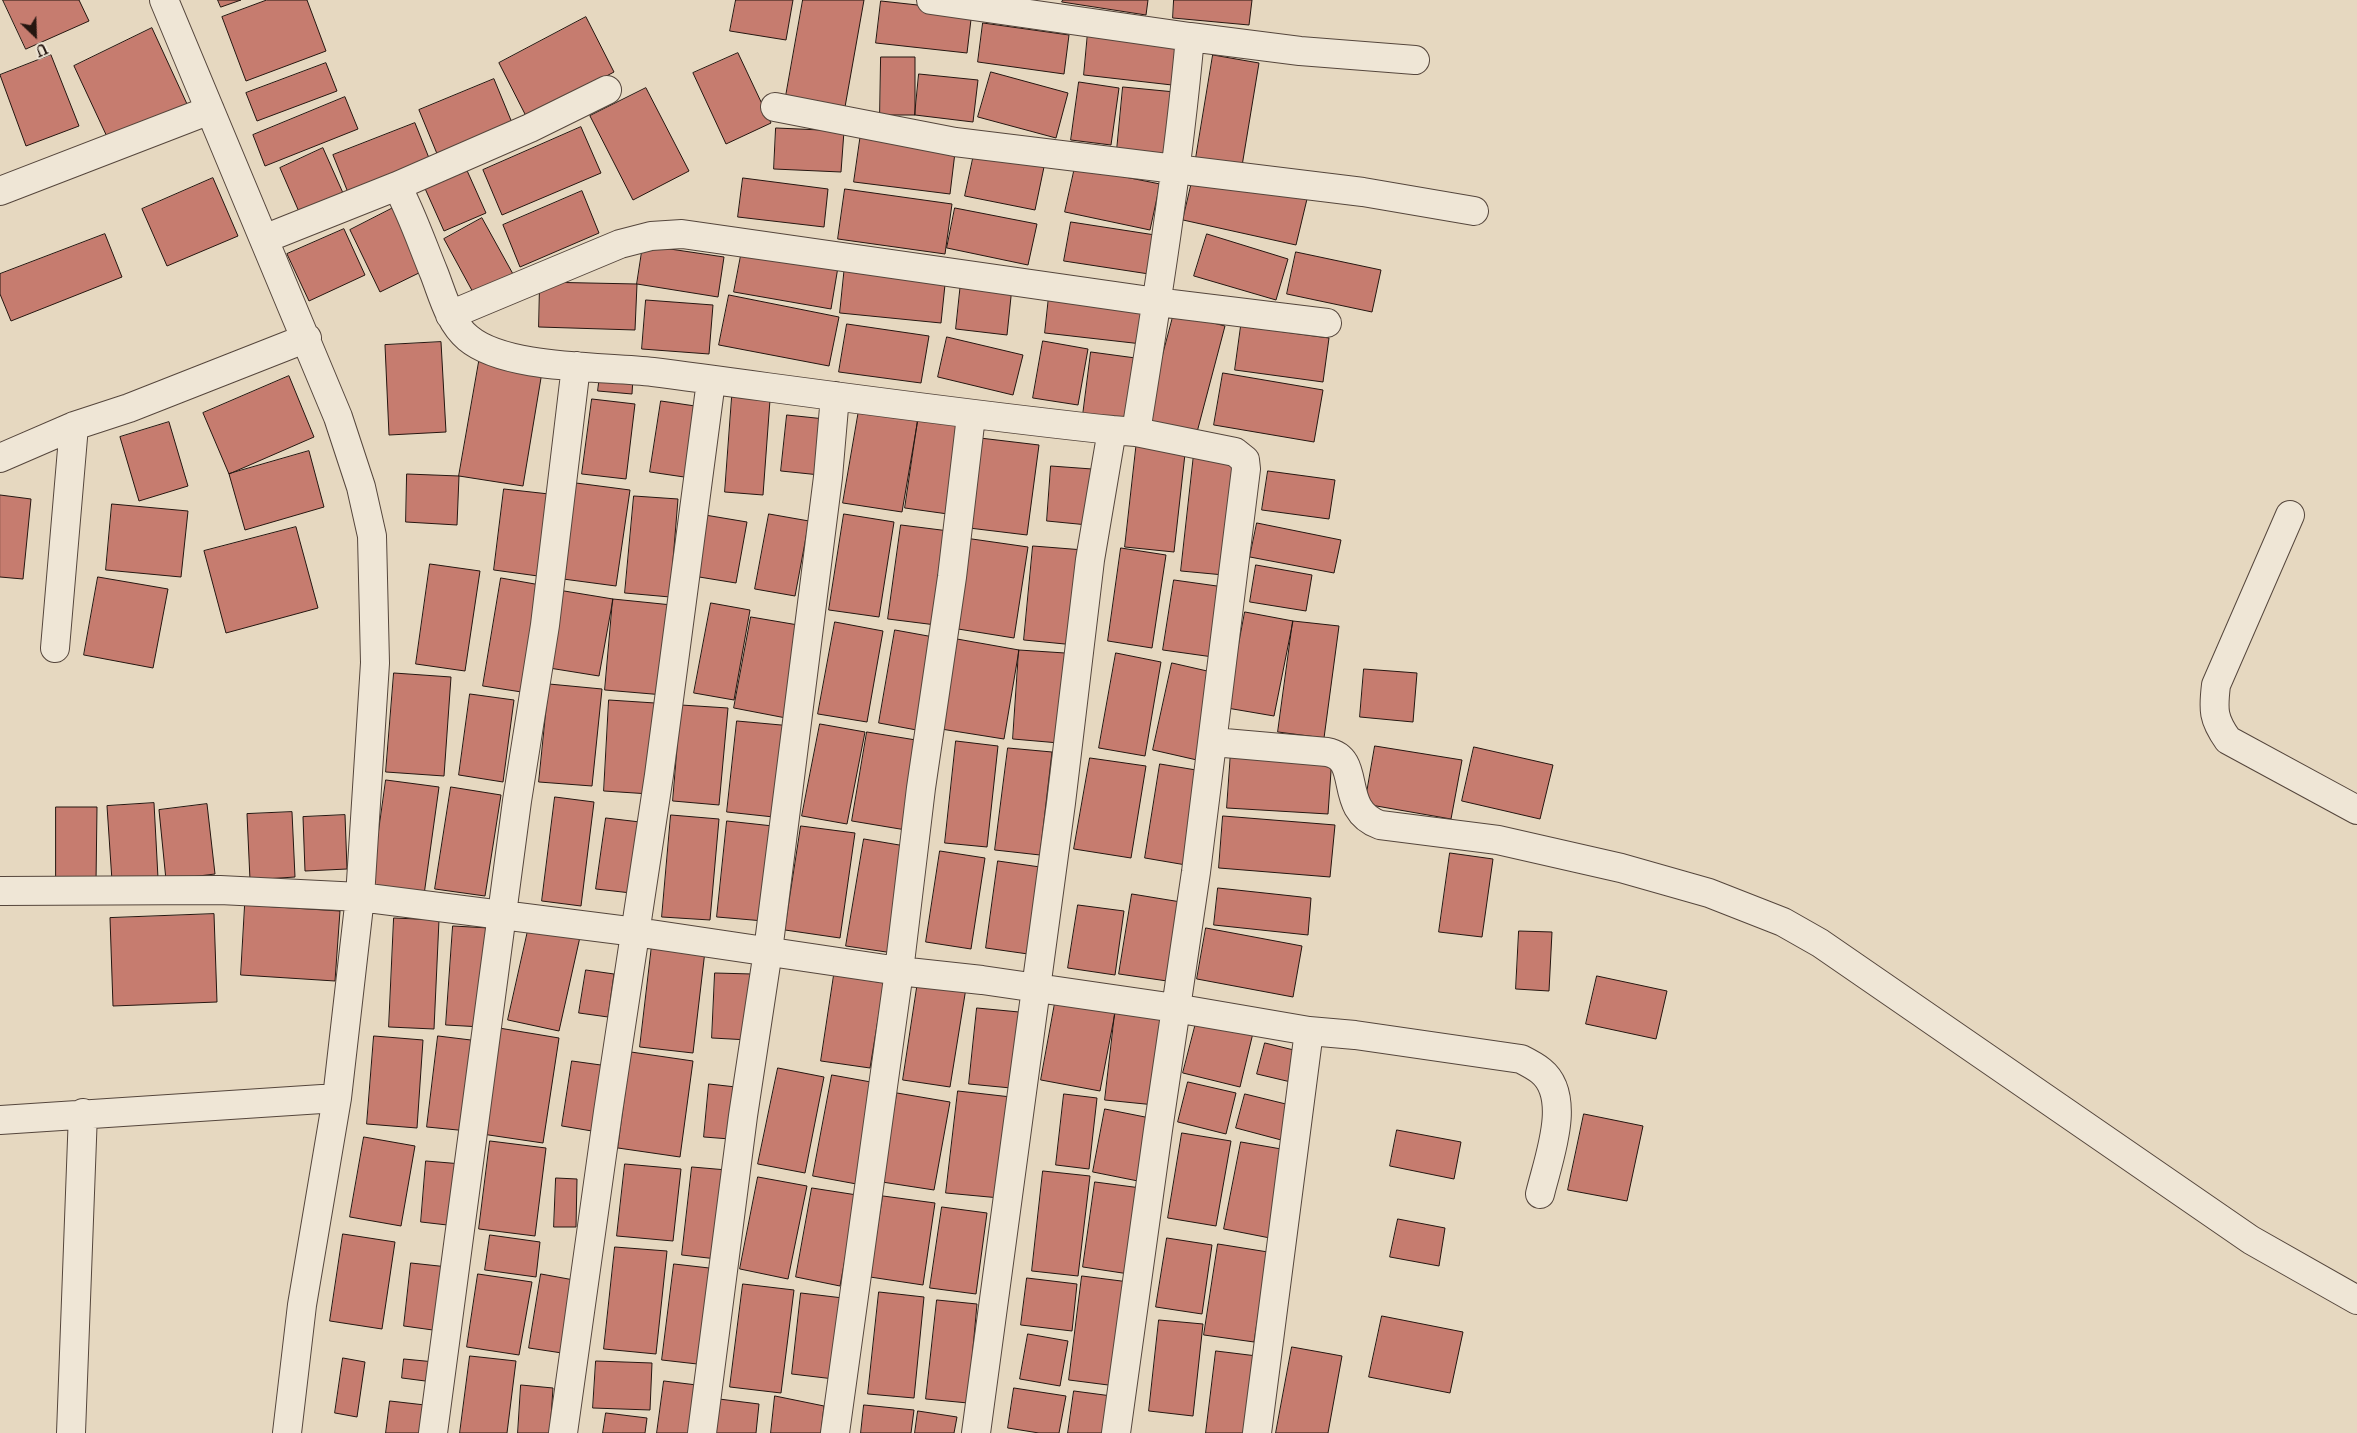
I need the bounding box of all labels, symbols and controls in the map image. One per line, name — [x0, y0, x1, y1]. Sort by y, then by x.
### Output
north arrow — [10, 10, 60, 60]
text: U — [33, 39, 50, 59]

